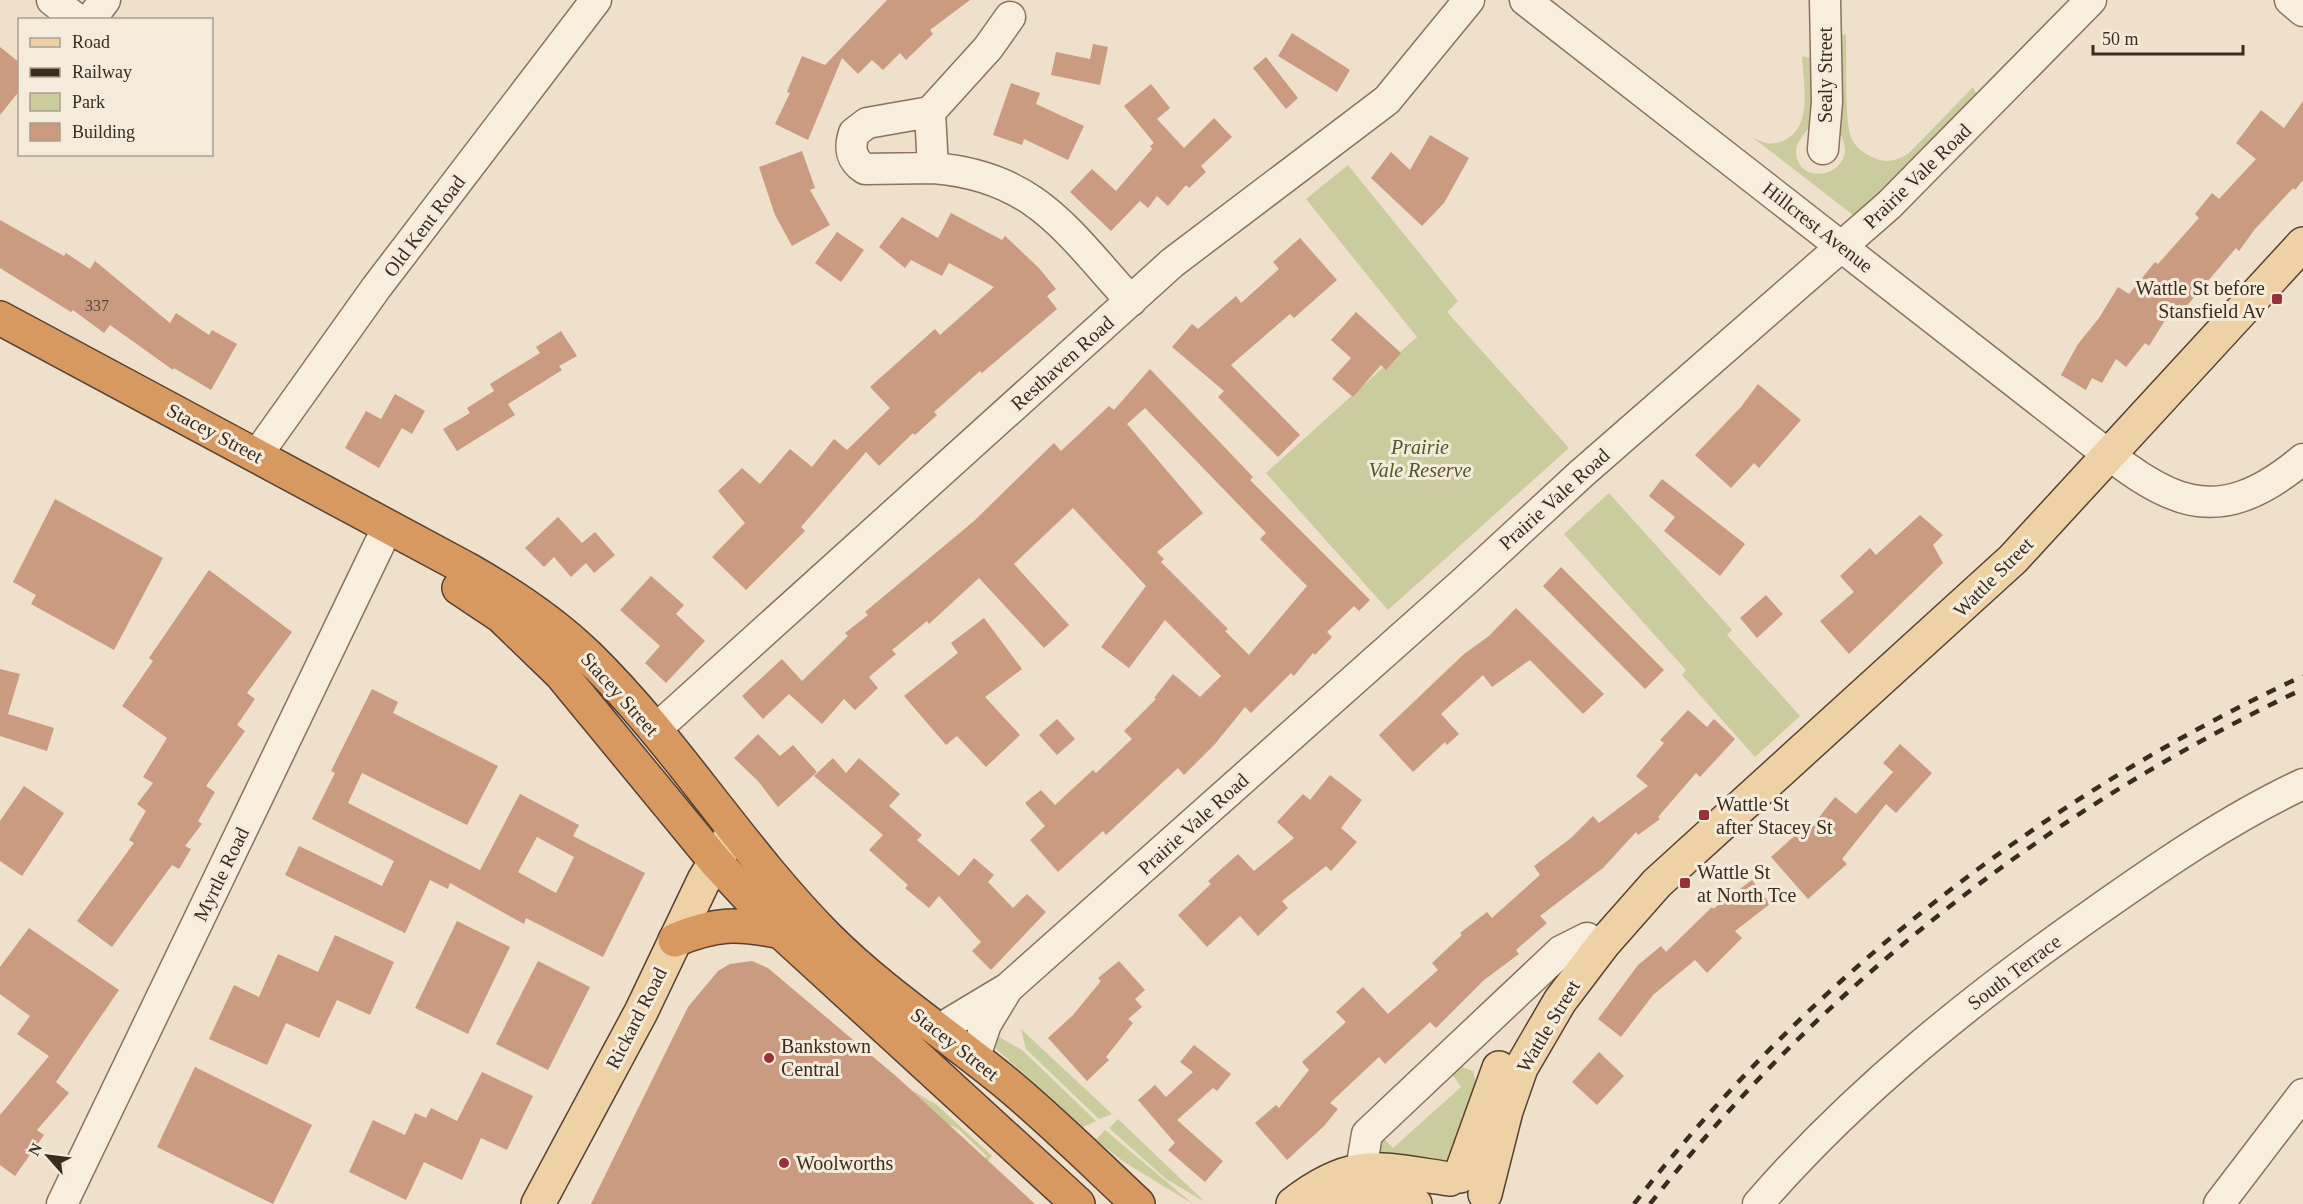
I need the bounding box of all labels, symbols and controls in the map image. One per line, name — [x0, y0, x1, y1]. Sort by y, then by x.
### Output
legend — [18, 18, 213, 156]
scale bar — [2093, 18, 2243, 56]
street label: Sealy Street — [1814, 27, 1837, 123]
text: 50 m — [2102, 29, 2139, 49]
text: Road — [72, 32, 110, 52]
text: Railway — [72, 62, 132, 82]
text: Park — [72, 92, 105, 112]
street label: Prairie Vale Road — [1859, 119, 1975, 233]
text: Building — [72, 122, 135, 142]
street label: Old Kent Road — [379, 171, 469, 281]
street label: Hillcrest Avenue — [1759, 177, 1877, 277]
place label: Wattle St before Stansfield Av — [2136, 277, 2265, 322]
marker: Wattle St before Stansfield Av — [2270, 292, 2284, 306]
house number: 337 — [85, 297, 109, 314]
street label: Resthaven Road — [1006, 311, 1118, 415]
street label: Stacey Street — [163, 399, 267, 468]
park label: Prairie Vale Reserve — [1369, 436, 1471, 481]
street label: Prairie Vale Road — [1494, 444, 1614, 554]
street label: Wattle Street — [1949, 532, 2038, 621]
street label: Stacey Street — [576, 648, 664, 741]
street label: Prairie Vale Road — [1133, 769, 1253, 879]
place label: Wattle St after Stacey St — [1716, 793, 1833, 839]
marker: Wattle St after Stacey St — [1697, 808, 1711, 822]
street label: Myrtle Road — [189, 823, 254, 925]
place label: Wattle St at North Tce — [1697, 861, 1796, 906]
marker: Wattle St at North Tce — [1678, 876, 1692, 890]
street label: South Terrace — [1963, 930, 2065, 1014]
street label: Rickard Road — [601, 964, 671, 1072]
street label: Wattle Street — [1512, 976, 1584, 1076]
street label: Stacey Street — [906, 1003, 1003, 1086]
place label: Bankstown Central — [781, 1035, 871, 1080]
marker: Bankstown Central — [762, 1051, 776, 1065]
north arrow — [18, 1126, 78, 1186]
text: N — [25, 1140, 46, 1158]
place label: Woolworths — [796, 1152, 893, 1174]
marker: Woolworths — [777, 1156, 791, 1170]

